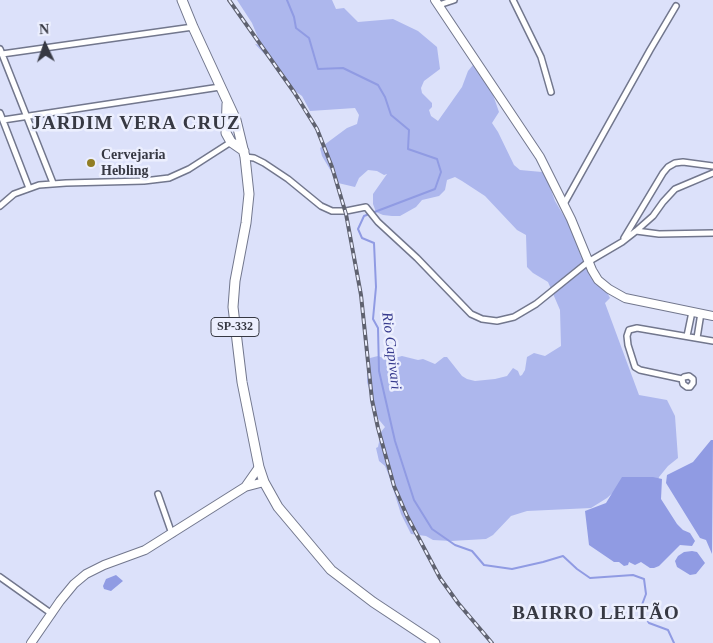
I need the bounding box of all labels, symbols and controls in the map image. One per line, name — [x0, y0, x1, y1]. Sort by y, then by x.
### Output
north arrow — [20, 20, 70, 70]
text: N — [39, 22, 50, 37]
district label: JARDIM VERA CRUZ — [29, 113, 243, 135]
place label: Cervejaria Hebling — [101, 147, 166, 180]
marker: Cervejaria Hebling — [85, 157, 97, 169]
water label: Rio Capivari — [377, 311, 405, 391]
road number: SP-332 — [211, 318, 259, 337]
district label: BAIRRO LEITÃO — [511, 603, 681, 625]

